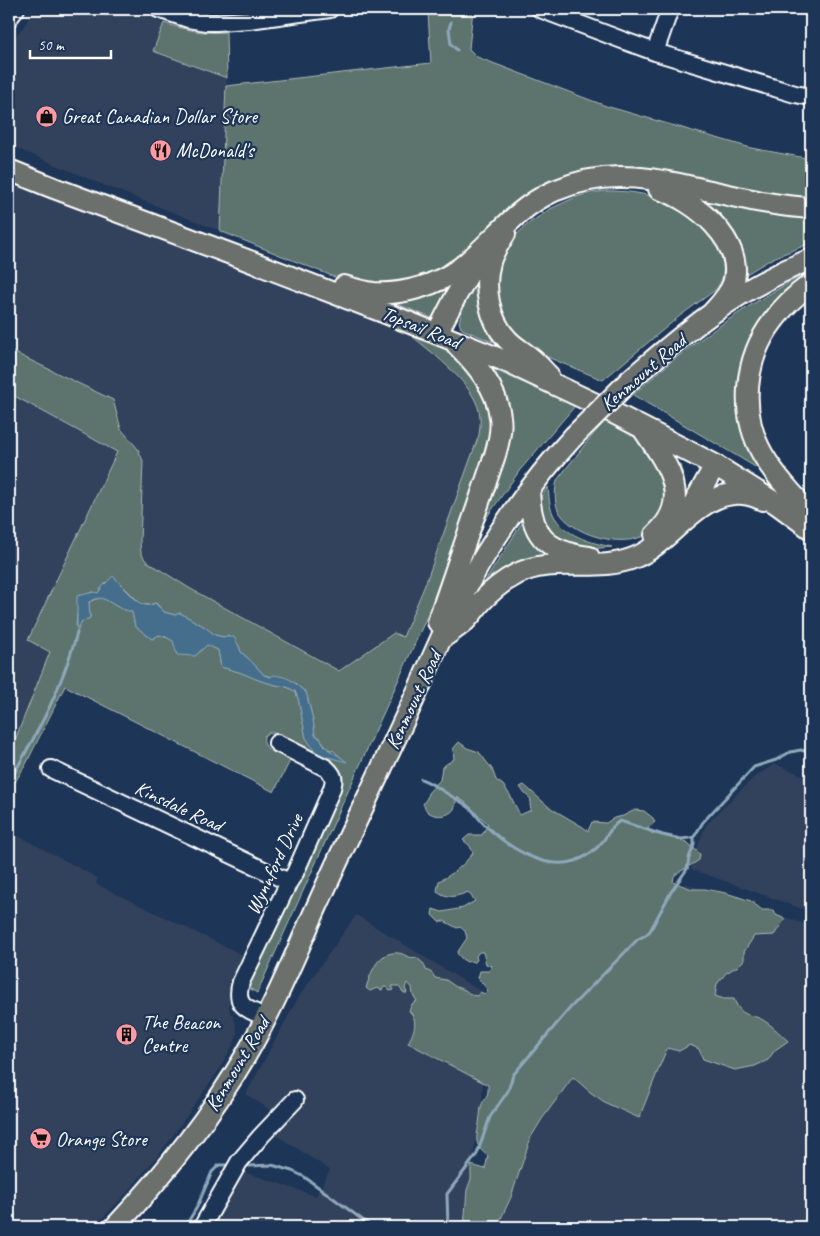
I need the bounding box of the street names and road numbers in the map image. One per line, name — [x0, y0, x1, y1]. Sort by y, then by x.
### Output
street label: Topsail Road — [378, 300, 467, 356]
street label: Kenmount Road — [595, 326, 694, 416]
street label: Kenmount Road — [380, 644, 448, 753]
street label: Kinsdale Road — [131, 775, 229, 839]
street label: Wynnford Drive — [240, 809, 309, 919]
street label: Kenmount Road — [200, 1010, 277, 1116]

